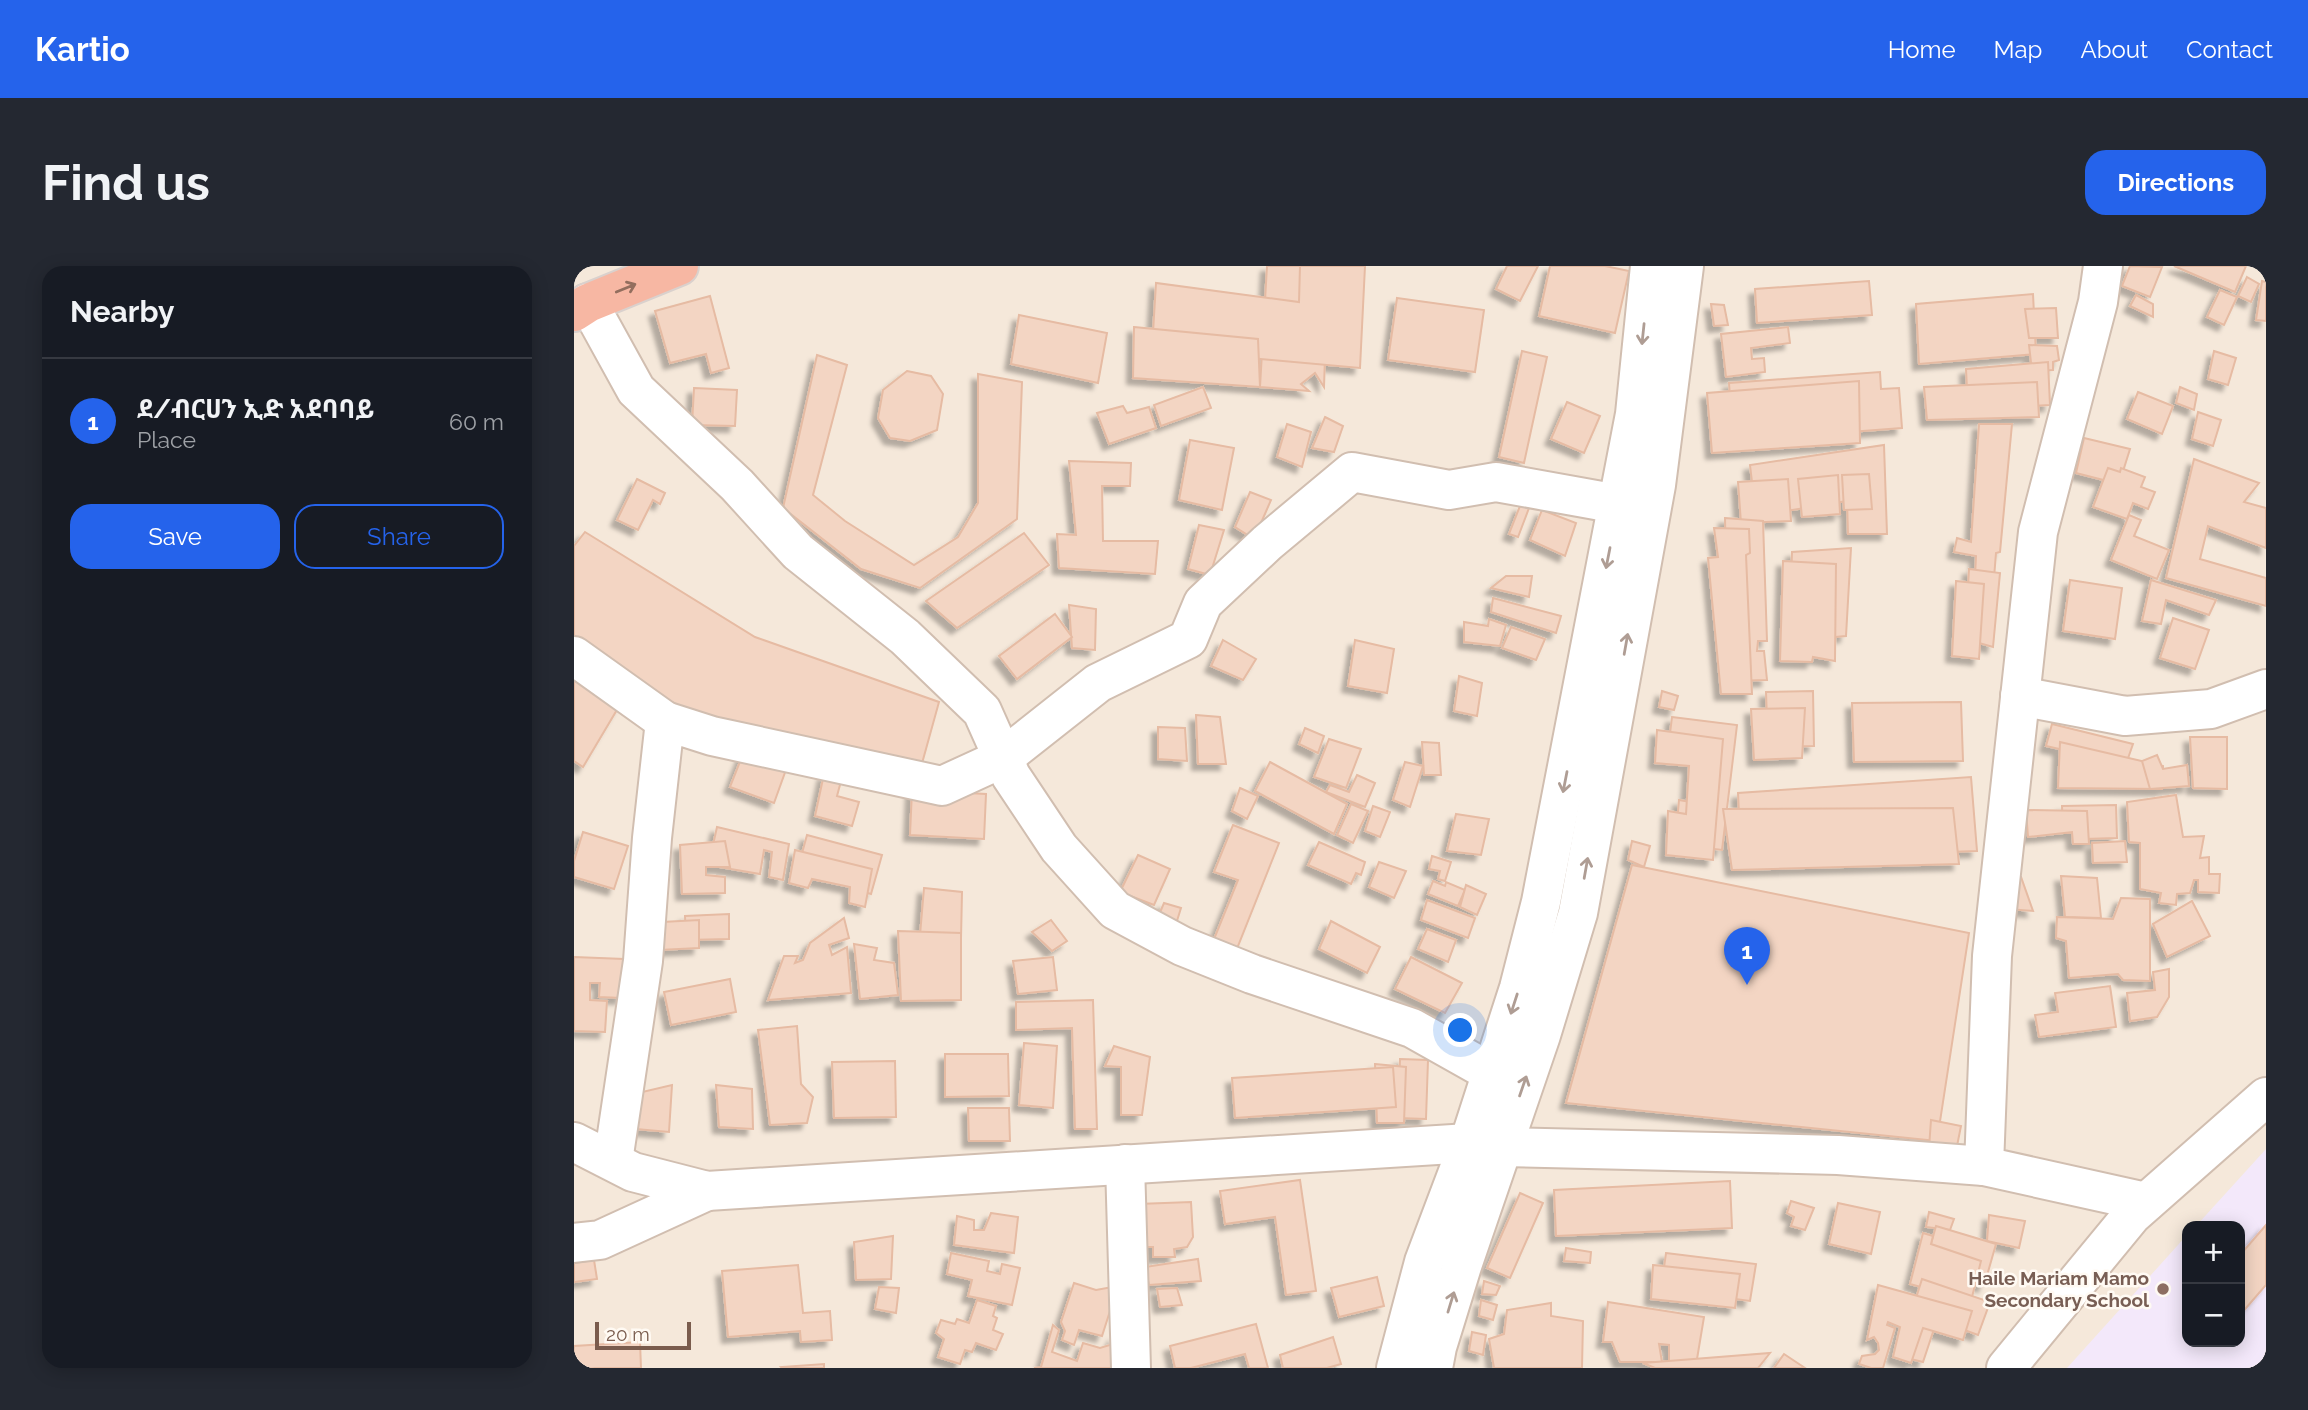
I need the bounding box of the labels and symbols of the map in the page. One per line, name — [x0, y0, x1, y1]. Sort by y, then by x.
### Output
one-way arrow — [615, 280, 636, 293]
one-way arrow — [1636, 322, 1649, 345]
one-way arrow — [1600, 546, 1614, 569]
one-way arrow — [1620, 633, 1633, 656]
one-way arrow — [1557, 770, 1571, 793]
one-way arrow — [1580, 857, 1594, 880]
pin: 1 — [1724, 927, 1770, 985]
one-way arrow — [1507, 992, 1520, 1014]
your location — [1443, 1013, 1477, 1047]
one-way arrow — [1518, 1076, 1530, 1098]
place label: Haile Mariam Mamo Secondary School — [1968, 1267, 2150, 1311]
marker: Haile Mariam Mamo Secondary School — [2155, 1281, 2171, 1297]
one-way arrow — [1445, 1291, 1458, 1313]
scale bar — [595, 1319, 691, 1351]

